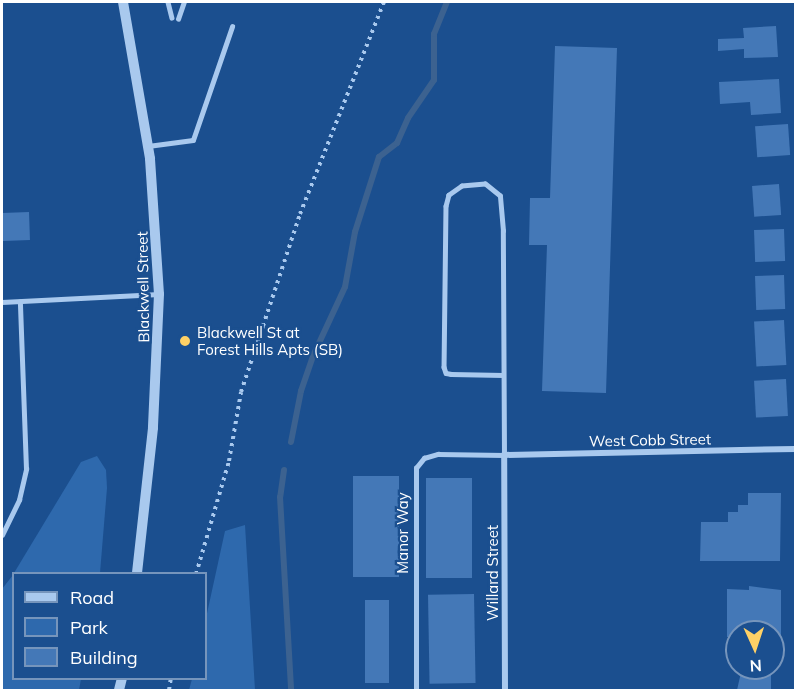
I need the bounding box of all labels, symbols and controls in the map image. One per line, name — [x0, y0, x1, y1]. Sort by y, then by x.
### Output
street label: Blackwell Street — [133, 231, 153, 343]
place label: Blackwell St at Forest Hills Apts (SB) — [197, 323, 343, 358]
marker: Blackwell St at Forest Hills Apts (SB) — [178, 334, 192, 348]
street label: West Cobb Street — [589, 430, 711, 450]
street label: Manor Way — [394, 492, 412, 574]
street label: Willard Street — [484, 525, 502, 621]
legend — [12, 572, 207, 680]
text: Road — [70, 586, 114, 609]
text: Park — [70, 616, 108, 639]
north arrow — [725, 620, 785, 680]
text: Building — [70, 646, 138, 669]
text: N — [749, 656, 762, 676]

